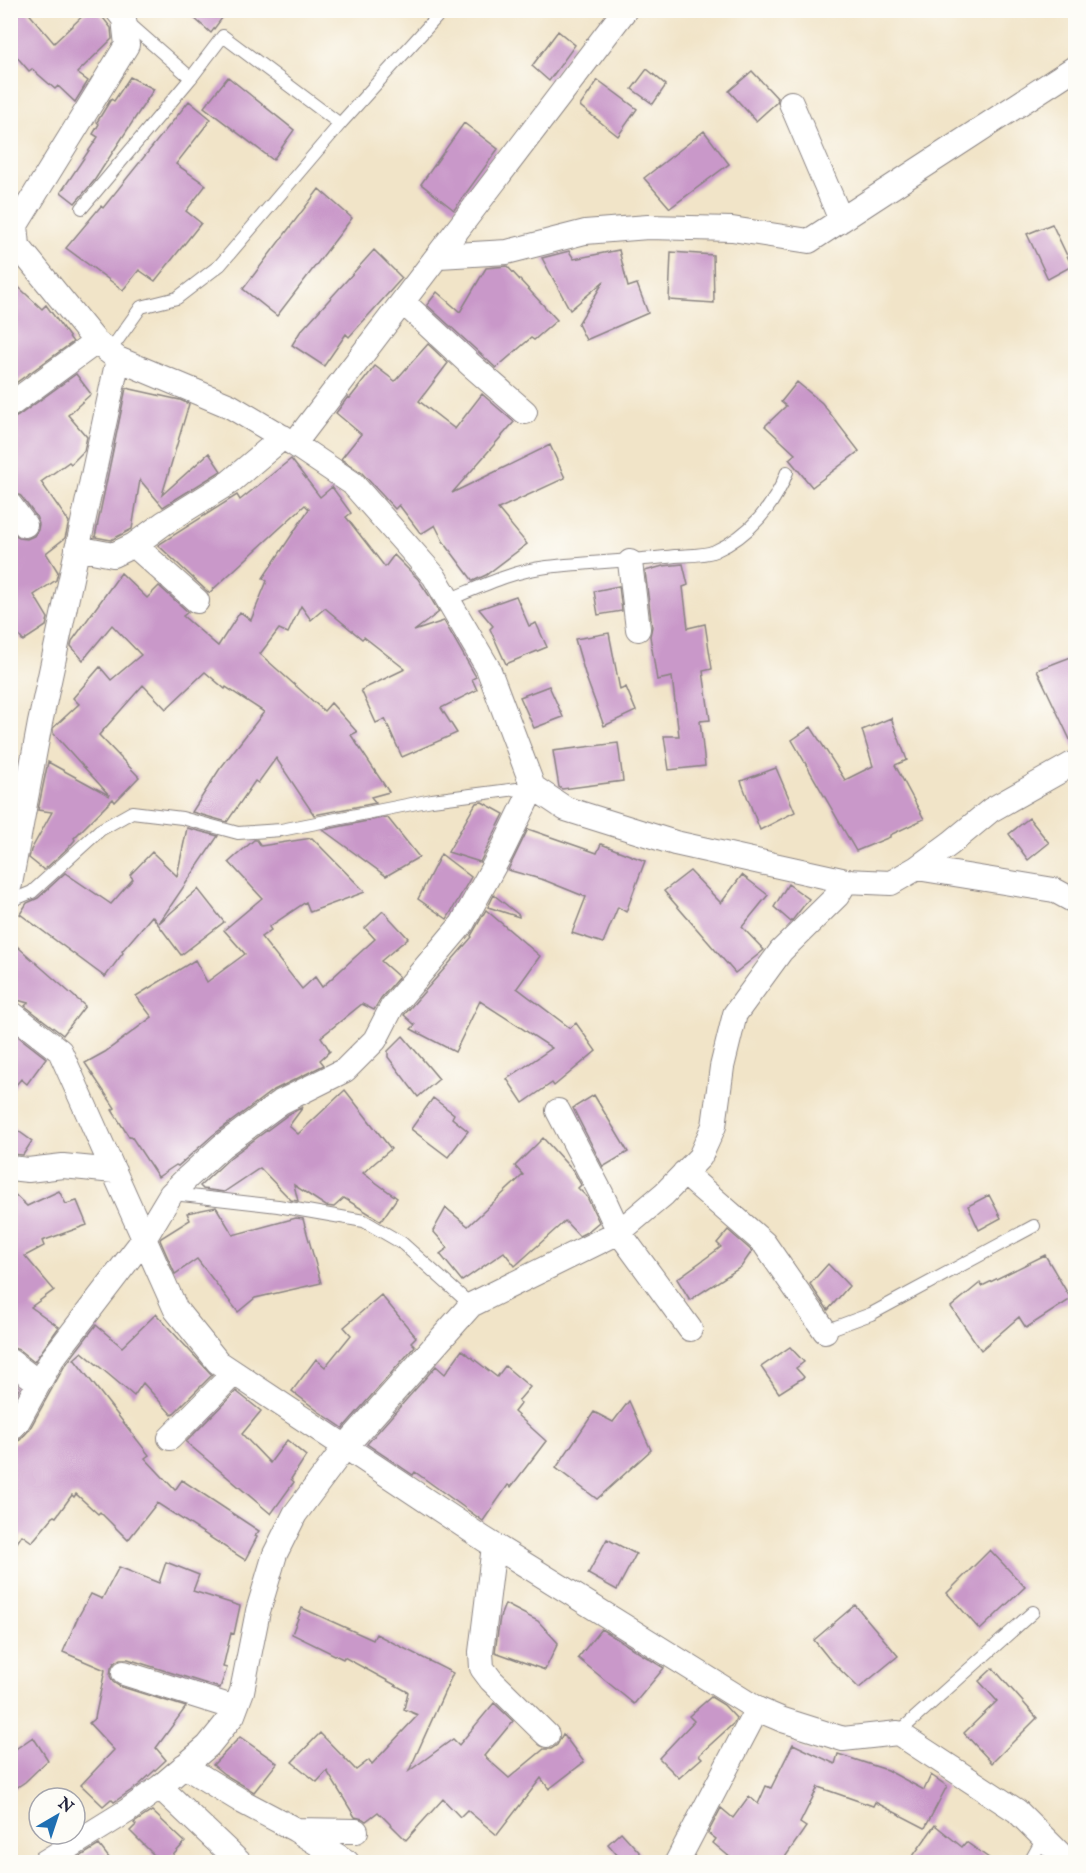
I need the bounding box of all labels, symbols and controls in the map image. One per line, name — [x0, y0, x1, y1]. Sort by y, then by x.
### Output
north arrow — [27, 1786, 87, 1846]
text: N — [53, 1793, 77, 1818]

